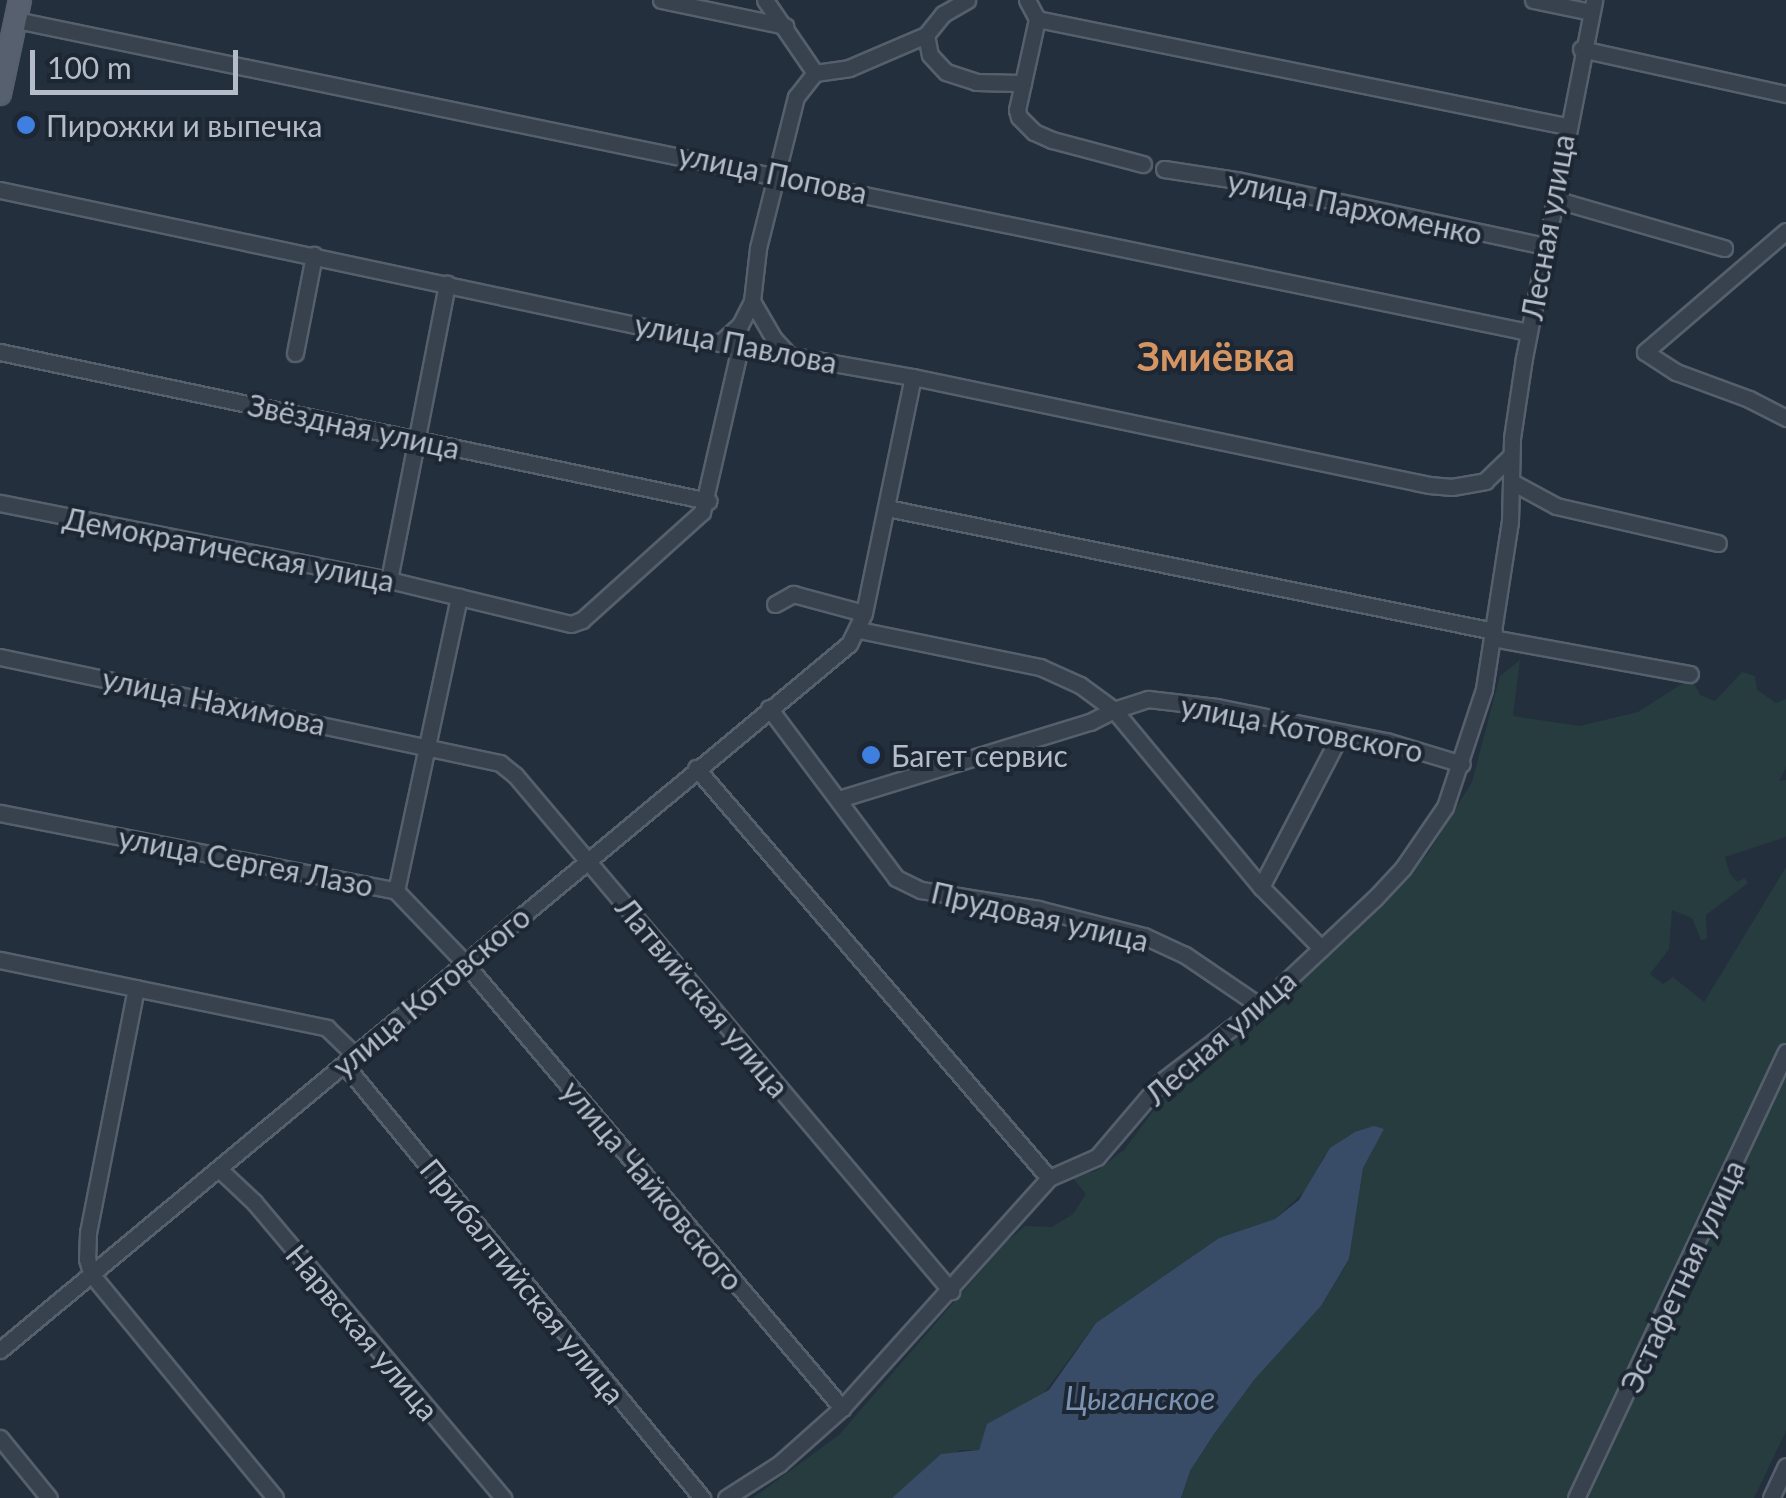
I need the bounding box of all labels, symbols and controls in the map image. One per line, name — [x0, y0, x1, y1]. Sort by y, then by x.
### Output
scale bar — [35, 30, 242, 92]
text: 100 m — [47, 49, 132, 85]
place label: Пирожки и выпечка — [46, 107, 323, 143]
marker: Пирожки и выпечка — [15, 114, 37, 136]
street label: Лесная улица — [1513, 131, 1581, 323]
street label: улица Попова — [675, 135, 871, 211]
street label: улица Пархоменко — [1224, 162, 1486, 252]
street label: улица Павлова — [632, 306, 840, 380]
district label: Змиёвка — [1137, 332, 1295, 380]
street label: Звёздная улица — [245, 386, 463, 466]
street label: Демократическая улица — [60, 499, 398, 599]
street label: улица Нахимова — [99, 660, 329, 742]
street label: улица Котовского — [1178, 687, 1426, 769]
place label: Багет сервис — [891, 737, 1068, 773]
marker: Багет сервис — [860, 744, 882, 766]
street label: улица Сергея Лазо — [116, 819, 376, 903]
street label: Прудовая улица — [928, 874, 1152, 958]
street label: Латвийская улица — [609, 890, 797, 1104]
street label: улица Котовского — [325, 898, 537, 1084]
street label: Лесная улица — [1137, 962, 1303, 1112]
street label: улица Чайковского — [555, 1073, 751, 1297]
street label: Прибалтийская улица — [413, 1151, 633, 1411]
street label: Эстафетная улица — [1612, 1154, 1752, 1398]
street label: Нарвская улица — [279, 1237, 447, 1427]
water label: Цыганское — [1065, 1379, 1215, 1417]

